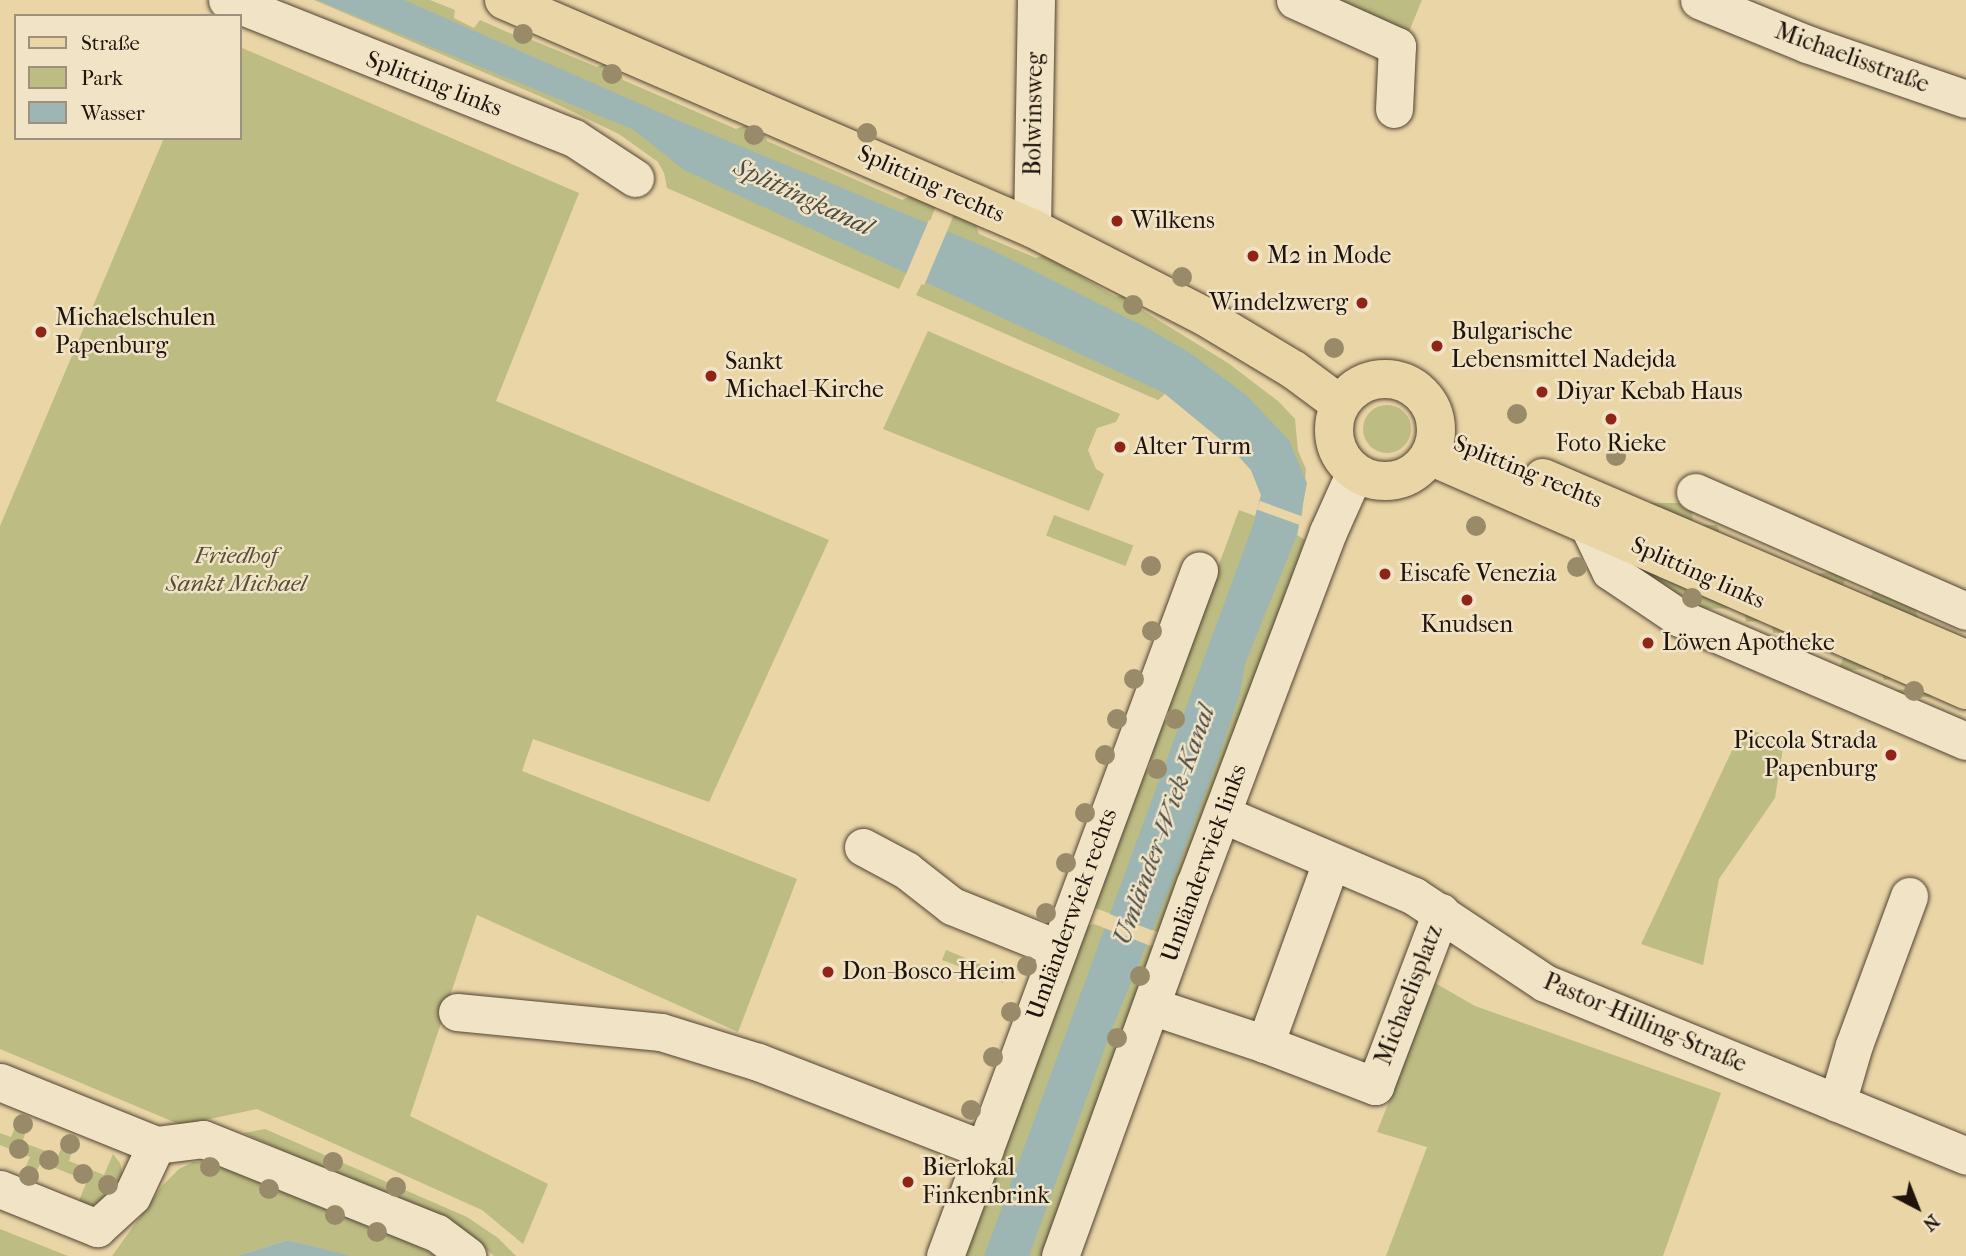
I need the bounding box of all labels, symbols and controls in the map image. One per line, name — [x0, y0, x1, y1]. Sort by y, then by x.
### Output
legend — [14, 14, 242, 140]
street label: Michaelisstraße — [1771, 17, 1933, 99]
text: Straße — [81, 31, 140, 55]
street label: Splitting links — [362, 45, 506, 123]
street label: Bolwinsweg — [1019, 52, 1049, 176]
text: Park — [81, 66, 123, 90]
text: Wasser — [81, 101, 145, 125]
street label: Splitting rechts — [853, 139, 1009, 229]
water label: Splittingkanal — [728, 151, 878, 243]
place label: Wilkens — [1131, 207, 1215, 235]
marker: Wilkens — [1109, 213, 1125, 229]
place label: M2 in Mode — [1267, 242, 1391, 270]
marker: M2 in Mode — [1245, 248, 1261, 264]
place label: Windelzwerg — [1209, 289, 1348, 317]
marker: Windelzwerg — [1354, 295, 1370, 311]
place label: Michaelschulen Papenburg — [55, 304, 216, 360]
place label: Bulgarische Lebensmittel Nadejda — [1451, 318, 1676, 374]
marker: Michaelschulen Papenburg — [33, 324, 49, 340]
marker: Bulgarische Lebensmittel Nadejda — [1429, 338, 1445, 354]
place label: Sankt Michael-Kirche — [725, 348, 884, 404]
marker: Sankt Michael-Kirche — [703, 368, 719, 384]
place label: Diyar Kebab Haus — [1556, 378, 1743, 406]
marker: Diyar Kebab Haus — [1534, 384, 1550, 400]
marker: Foto Rieke — [1603, 411, 1619, 427]
street label: Splitting rechts — [1449, 429, 1607, 515]
place label: Foto Rieke — [1556, 430, 1666, 458]
place label: Alter Turm — [1134, 433, 1251, 461]
marker: Alter Turm — [1112, 439, 1128, 455]
street label: Splitting links — [1627, 531, 1769, 615]
park label: Friedhof Sankt Michael — [166, 542, 306, 598]
place label: Eiscafe Venezia — [1399, 560, 1556, 588]
marker: Eiscafe Venezia — [1377, 566, 1393, 582]
marker: Knudsen — [1459, 592, 1475, 608]
place label: Knudsen — [1421, 611, 1513, 639]
place label: Löwen Apotheke — [1662, 629, 1835, 657]
marker: Löwen Apotheke — [1640, 635, 1656, 651]
water label: Umländer-Wiek-Kanal — [1106, 701, 1222, 949]
place label: Piccola Strada Papenburg — [1733, 727, 1877, 783]
marker: Piccola Strada Papenburg — [1883, 747, 1899, 763]
street label: Umländerwiek links — [1155, 760, 1253, 966]
street label: Umländerwiek rechts — [1020, 804, 1124, 1024]
street label: Michaelisplatz — [1369, 921, 1449, 1069]
place label: Don-Bosco-Heim — [842, 958, 1016, 986]
marker: Don-Bosco-Heim — [820, 964, 836, 980]
street label: Pastor-Hilling-Straße — [1539, 967, 1751, 1079]
place label: Bierlokal Finkenbrink — [922, 1154, 1050, 1210]
north arrow — [1882, 1172, 1952, 1242]
marker: Bierlokal Finkenbrink — [900, 1174, 916, 1190]
text: N — [1918, 1210, 1944, 1236]

